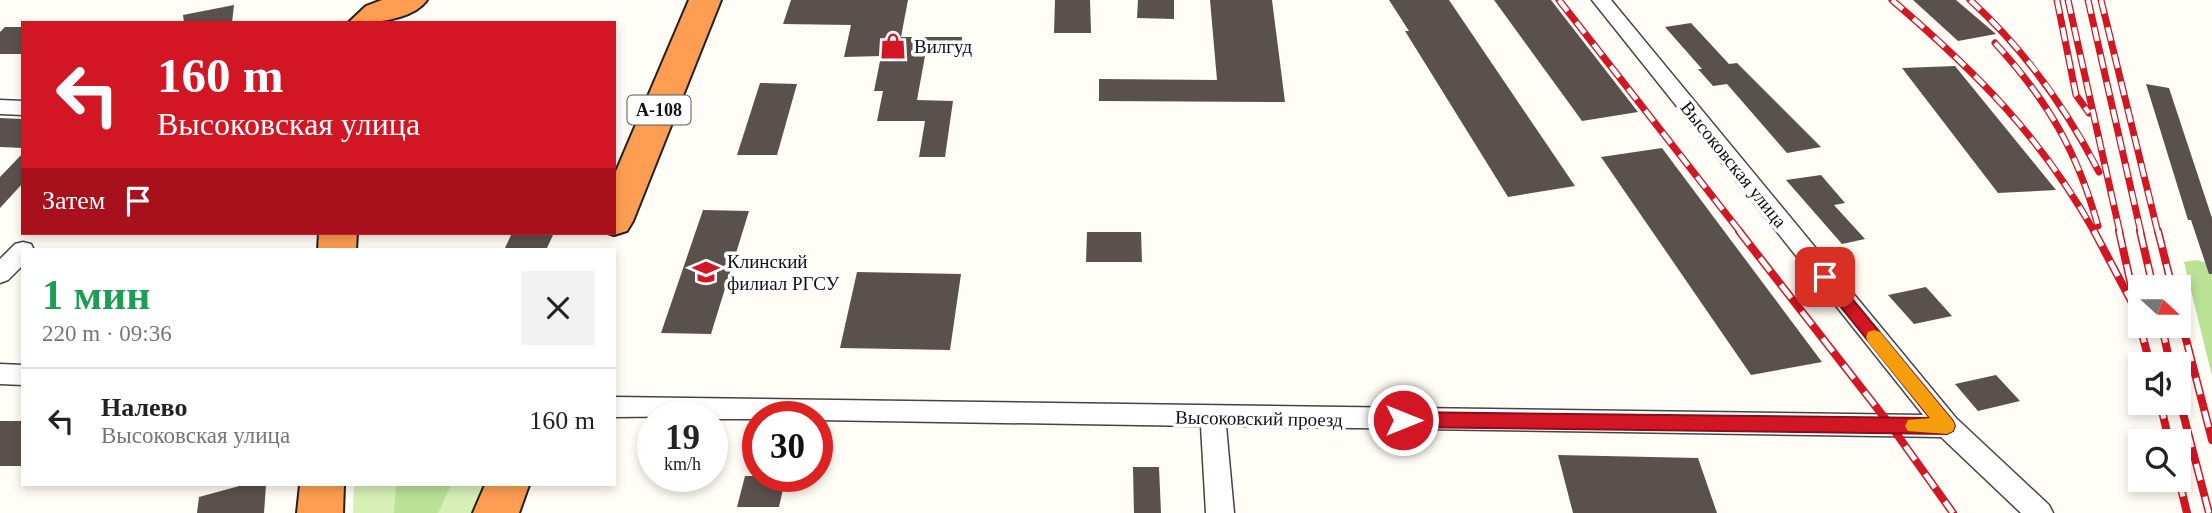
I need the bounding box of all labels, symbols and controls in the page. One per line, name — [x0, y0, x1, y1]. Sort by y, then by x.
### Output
shop icon: Вилгуд — [878, 31, 908, 61]
place label: Вилгуд — [914, 36, 972, 57]
text: 160 m — [157, 48, 284, 103]
icon: left — [42, 49, 133, 140]
road number: А-108 — [628, 96, 690, 124]
street label: Высоковская улица — [1676, 97, 1791, 232]
text: Высоковская улица — [157, 106, 420, 142]
icon: arrive — [119, 182, 157, 220]
text: Затем — [42, 186, 105, 215]
pin — [1795, 247, 1855, 307]
place label: Клинский филиал РГСУ — [727, 251, 840, 294]
school or university icon: Клинский филиал РГСУ — [691, 257, 721, 287]
icon: arrive — [1806, 258, 1844, 296]
button: close — [521, 271, 595, 345]
text: 1 мин — [42, 272, 151, 318]
north arrow — [2128, 275, 2191, 338]
map controls — [2128, 275, 2191, 492]
text: 220 m · 09:36 — [42, 321, 172, 346]
button: sound — [2128, 352, 2191, 415]
position arrow — [1366, 383, 1440, 457]
text: Налево — [101, 393, 187, 422]
speed limit sign: 30 — [742, 401, 833, 492]
icon: left — [42, 402, 80, 440]
text: 160 m — [529, 406, 595, 435]
street label: Высоковский проезд — [1175, 407, 1343, 430]
text: 19 — [665, 418, 700, 457]
text: Высоковская улица — [101, 423, 290, 448]
button: search — [2128, 429, 2191, 492]
text: km/h — [664, 454, 701, 474]

